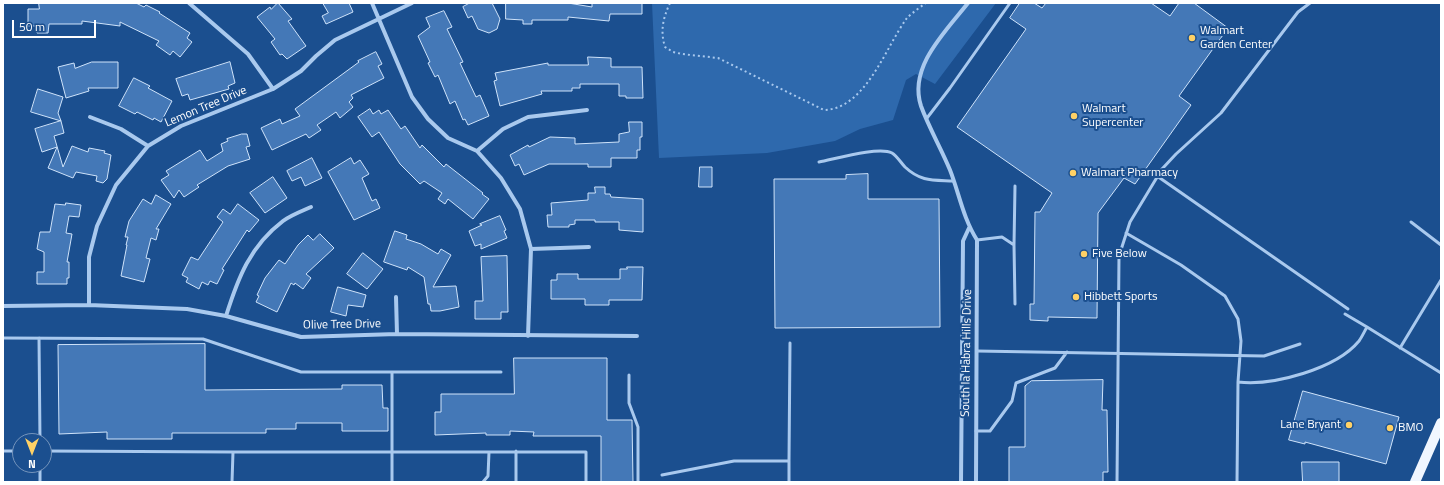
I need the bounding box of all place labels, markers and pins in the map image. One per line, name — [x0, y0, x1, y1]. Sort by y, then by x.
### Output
place label: Walmart Garden Center — [1200, 24, 1272, 52]
marker: Walmart Garden Center — [1187, 33, 1197, 43]
place label: Walmart Supercenter — [1082, 102, 1143, 130]
marker: Walmart Supercenter — [1069, 111, 1079, 121]
place label: Walmart Pharmacy — [1081, 166, 1178, 180]
marker: Walmart Pharmacy — [1068, 168, 1078, 178]
place label: Five Below — [1092, 247, 1147, 261]
marker: Five Below — [1079, 249, 1089, 259]
place label: Hibbett Sports — [1084, 290, 1158, 304]
marker: Hibbett Sports — [1071, 292, 1081, 302]
place label: Lane Bryant — [1280, 418, 1341, 432]
marker: Lane Bryant — [1344, 420, 1354, 430]
place label: BMO — [1398, 421, 1423, 435]
marker: BMO — [1385, 423, 1395, 433]

